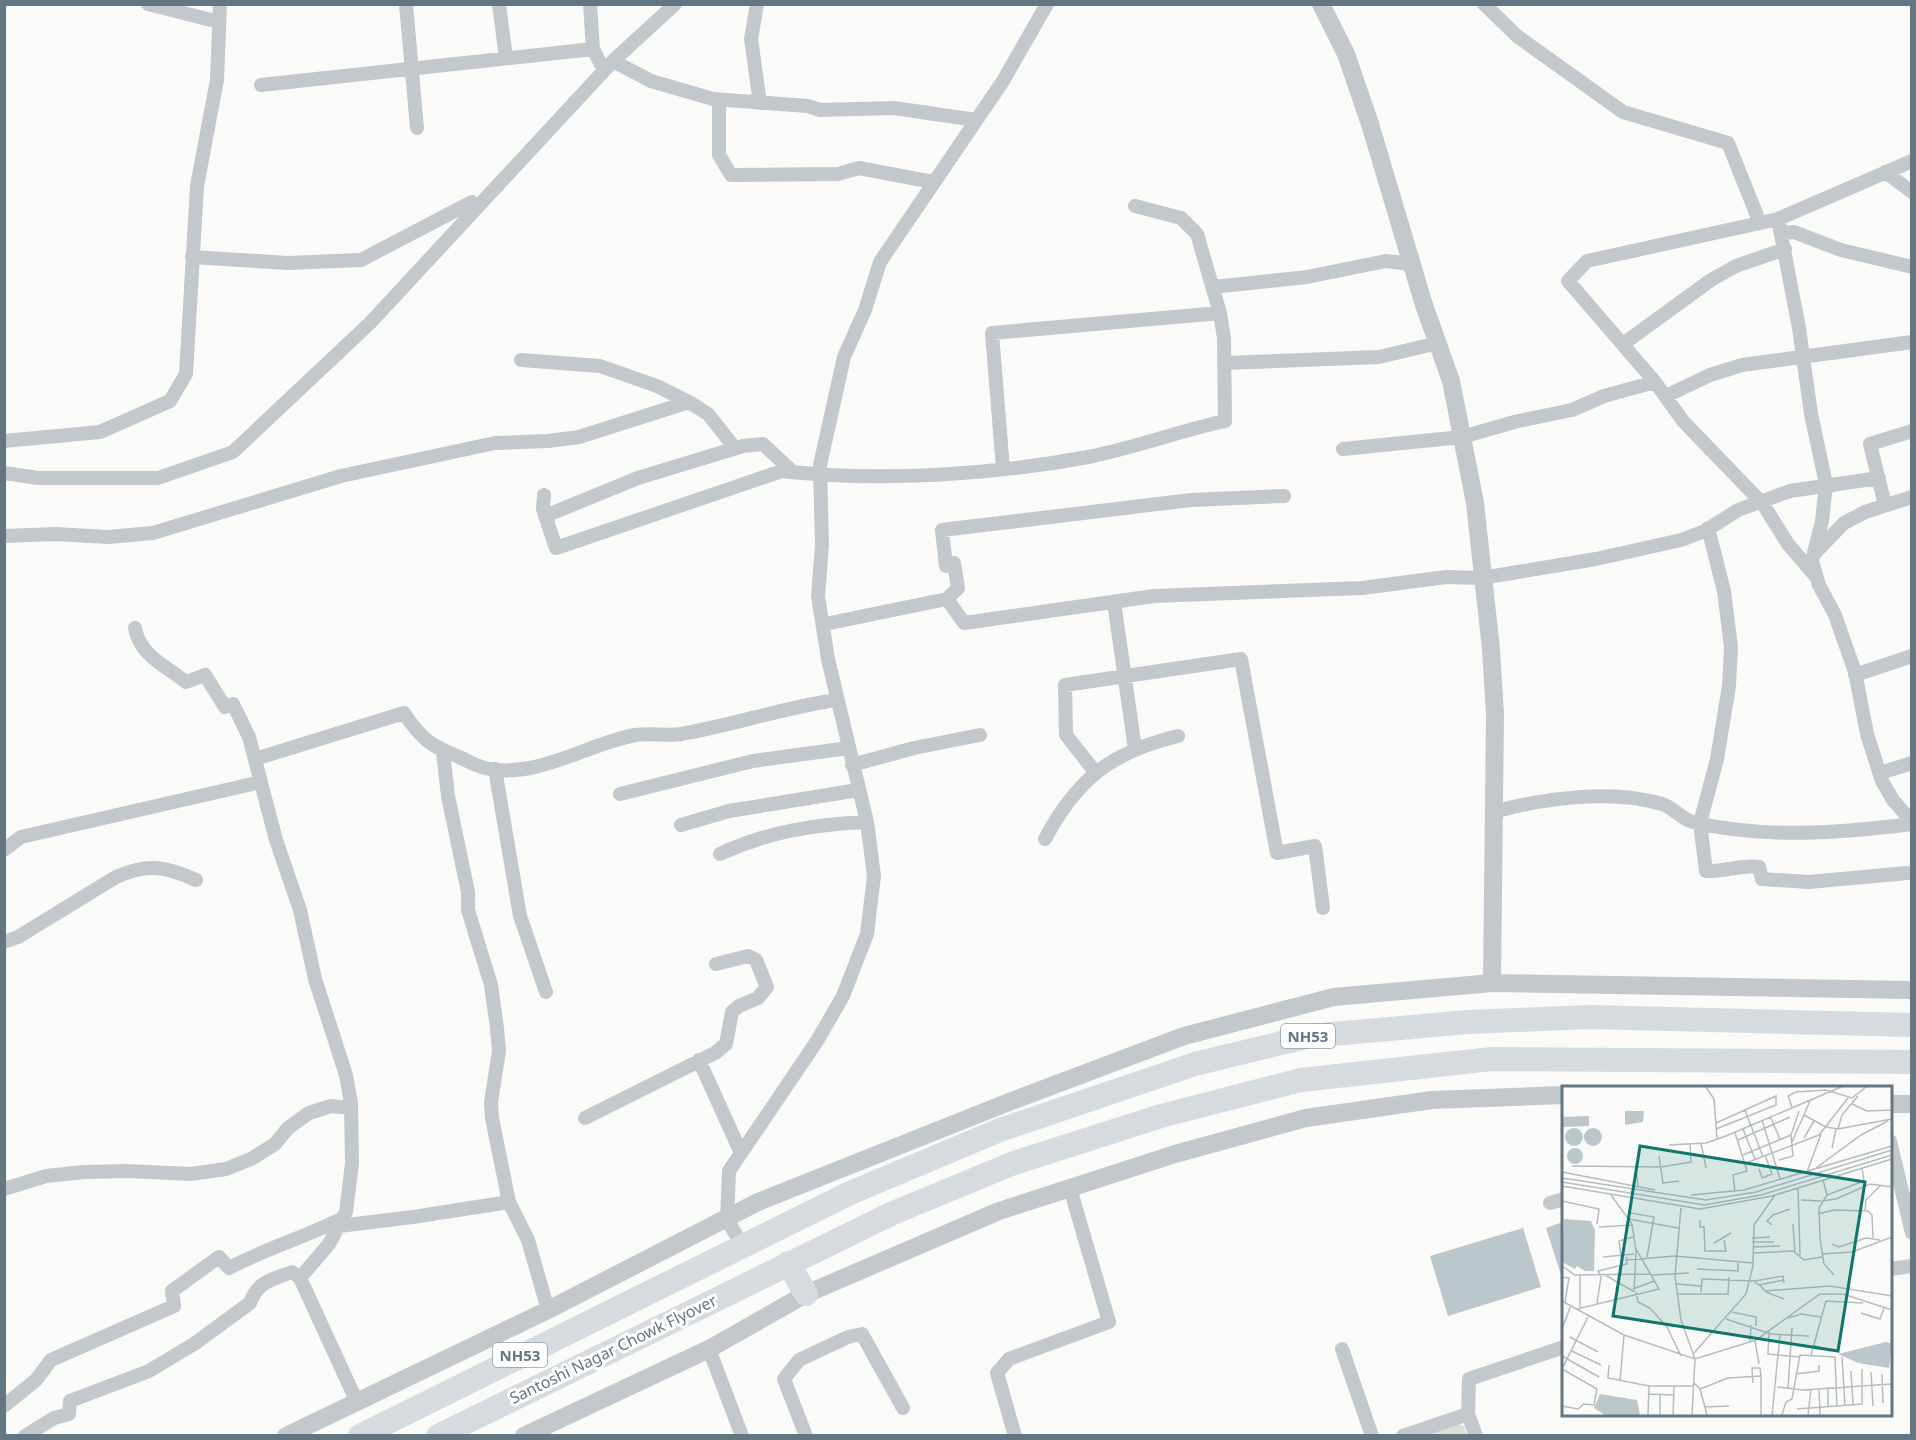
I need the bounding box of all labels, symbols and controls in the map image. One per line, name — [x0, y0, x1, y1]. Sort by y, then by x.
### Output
road number: NH53 — [1281, 1024, 1335, 1048]
inset map — [1562, 1086, 1892, 1416]
street label: Santoshi Nagar Chowk Flyover — [506, 1289, 721, 1409]
road number: NH53 — [493, 1343, 547, 1367]

